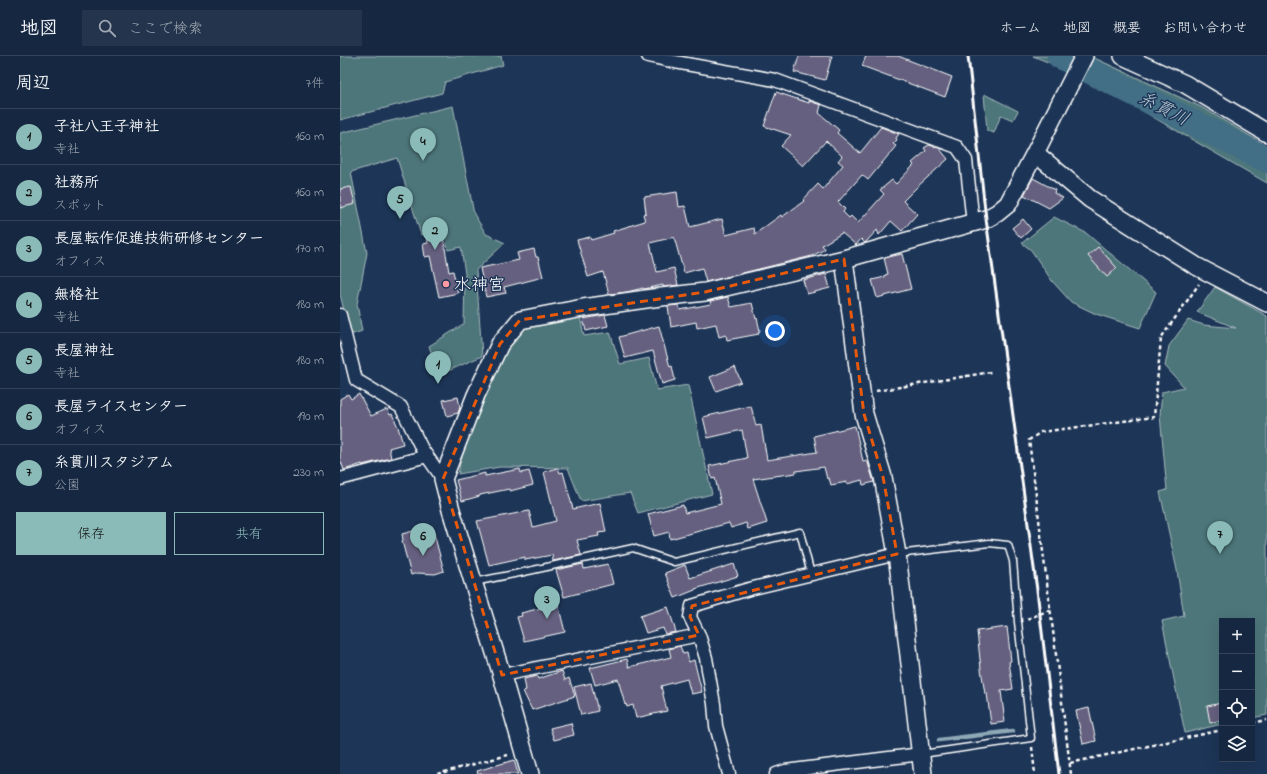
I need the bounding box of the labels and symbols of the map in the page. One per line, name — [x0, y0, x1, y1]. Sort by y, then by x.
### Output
water label: 糸貫川 — [1133, 86, 1193, 134]
pin: 4 — [410, 128, 436, 161]
pin: 5 — [387, 186, 413, 219]
pin: 2 — [422, 217, 448, 250]
place label: 水神宮 — [454, 273, 505, 298]
marker: 水神宮 — [441, 279, 451, 289]
your location — [765, 321, 785, 341]
pin: 1 — [425, 351, 451, 384]
pin: 7 — [1207, 521, 1233, 554]
pin: 6 — [410, 523, 436, 556]
pin: 3 — [534, 586, 560, 619]

